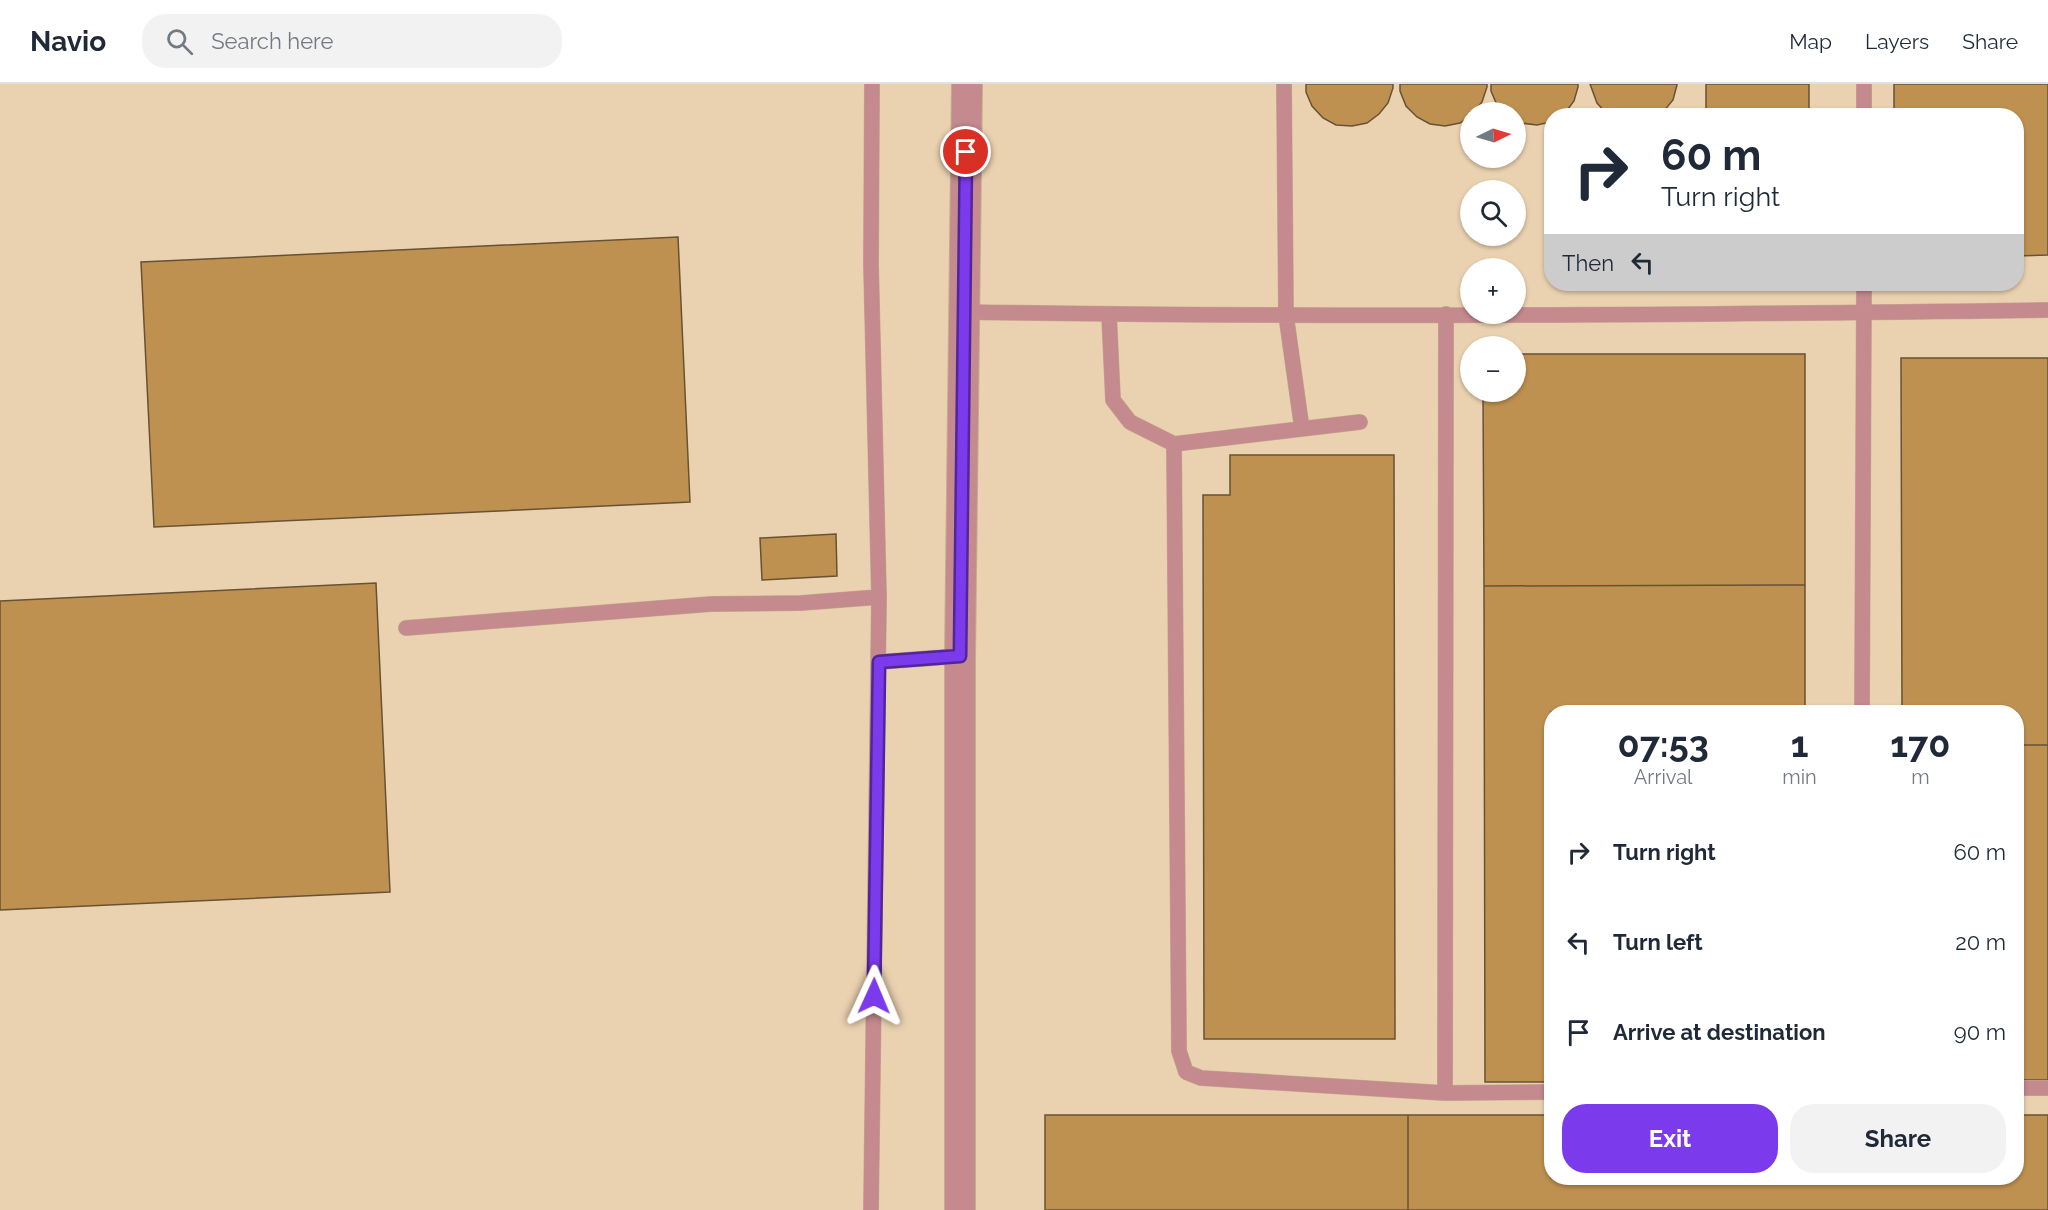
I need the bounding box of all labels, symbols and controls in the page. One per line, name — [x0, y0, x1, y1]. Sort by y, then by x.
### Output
search box — [142, 14, 562, 68]
text: Navio — [30, 25, 106, 58]
icon: search — [163, 25, 196, 58]
text: Search here — [211, 28, 333, 54]
text: Map — [1789, 29, 1832, 54]
text: Layers — [1865, 29, 1929, 54]
text: Share — [1962, 29, 2018, 54]
north arrow — [1460, 102, 1526, 168]
map controls — [1460, 102, 1526, 402]
pin — [940, 126, 991, 177]
text: 60 m — [1661, 131, 1761, 180]
icon: right — [1562, 132, 1640, 210]
icon: arrive — [949, 135, 982, 168]
button: search — [1460, 180, 1526, 246]
text: Turn right — [1661, 181, 1780, 212]
icon: left — [1626, 246, 1659, 279]
text: Then — [1562, 250, 1614, 276]
button: + — [1460, 258, 1526, 324]
button: − — [1460, 336, 1526, 402]
text: 07:53 — [1618, 723, 1709, 765]
text: 1 — [1791, 723, 1808, 765]
text: 170 — [1890, 723, 1950, 765]
text: Arrival — [1634, 765, 1693, 789]
text: min — [1782, 765, 1817, 789]
text: m — [1911, 765, 1930, 789]
icon: right — [1562, 836, 1595, 869]
text: Turn right — [1613, 839, 1716, 865]
text: 60 m — [1953, 839, 2006, 865]
icon: left — [1562, 926, 1595, 959]
text: Turn left — [1613, 929, 1703, 955]
text: 20 m — [1955, 929, 2006, 955]
position arrow — [842, 964, 906, 1028]
icon: arrive — [1562, 1016, 1595, 1049]
text: Arrive at destination — [1613, 1019, 1826, 1045]
text: 90 m — [1954, 1019, 2006, 1045]
button: Exit — [1562, 1104, 1778, 1173]
button: Share — [1790, 1104, 2006, 1173]

